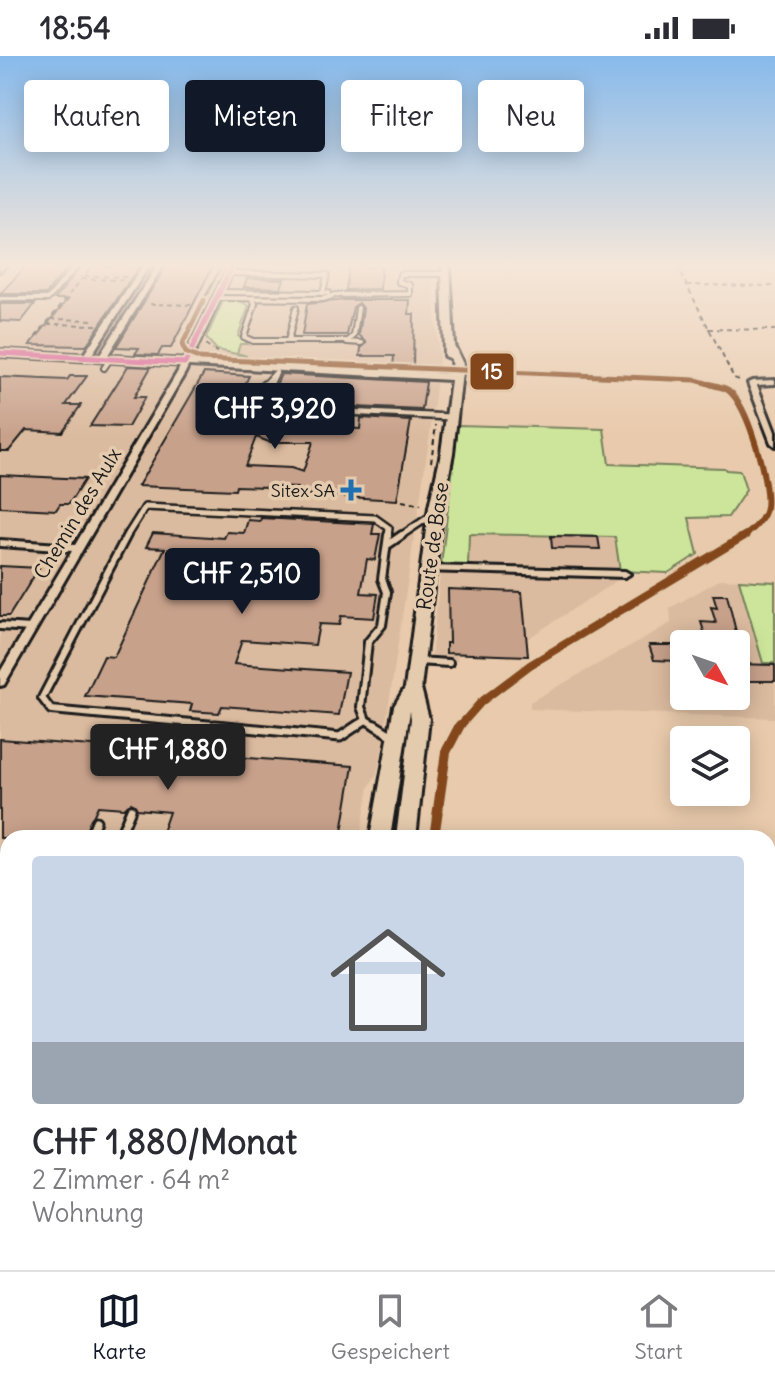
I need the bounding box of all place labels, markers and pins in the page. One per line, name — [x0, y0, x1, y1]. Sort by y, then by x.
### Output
pin: CHF 3,920 — [183, 383, 367, 451]
place label: Sitex SA — [271, 479, 335, 502]
marker: Sitex SA — [342, 481, 360, 499]
pin: CHF 2,510 — [150, 548, 334, 616]
pin: CHF 1,880 — [76, 724, 260, 792]

